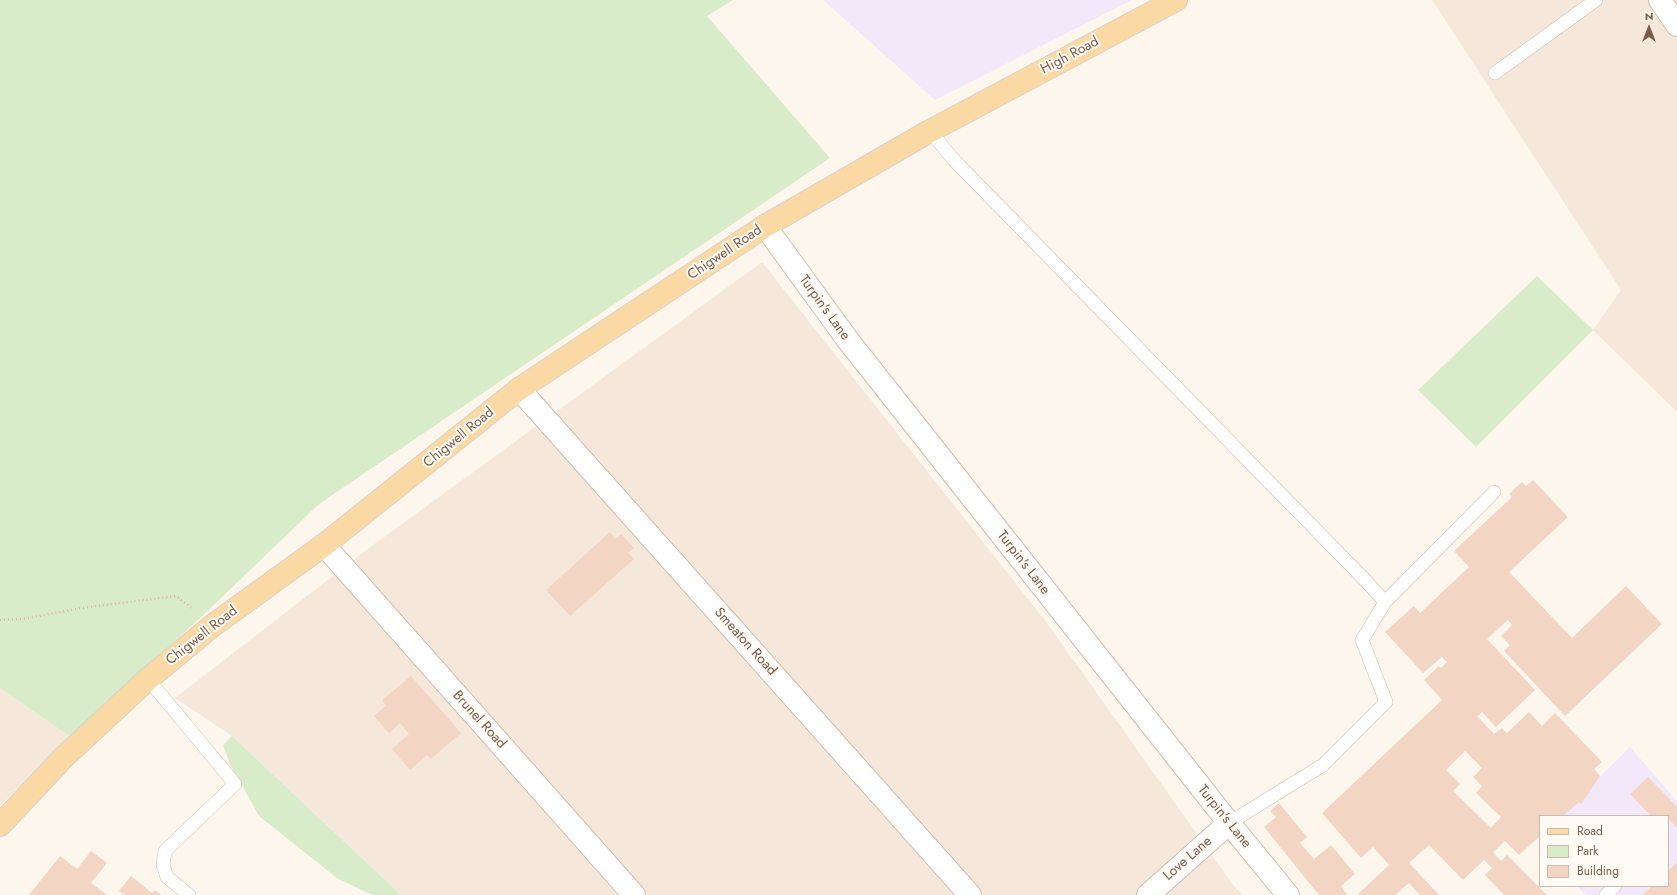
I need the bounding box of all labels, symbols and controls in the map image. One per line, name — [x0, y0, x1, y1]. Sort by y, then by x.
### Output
north arrow — [1629, 8, 1669, 48]
text: N — [1645, 8, 1653, 24]
street label: High Road — [1038, 34, 1102, 78]
street label: Chigwell Road — [685, 222, 765, 284]
street label: Turpin's Lane — [795, 272, 853, 344]
street label: Chigwell Road — [420, 404, 498, 472]
street label: Turpin's Lane — [993, 528, 1053, 598]
street label: Chigwell Road — [163, 603, 241, 669]
street label: Smeaton Road — [710, 605, 780, 679]
street label: Brunel Road — [449, 688, 509, 752]
street label: Turpin's Lane — [1194, 782, 1254, 852]
legend — [1539, 815, 1669, 887]
text: Road — [1577, 822, 1603, 840]
street label: Love Lane — [1160, 833, 1216, 885]
text: Park — [1577, 842, 1598, 860]
text: Building — [1577, 862, 1619, 880]

